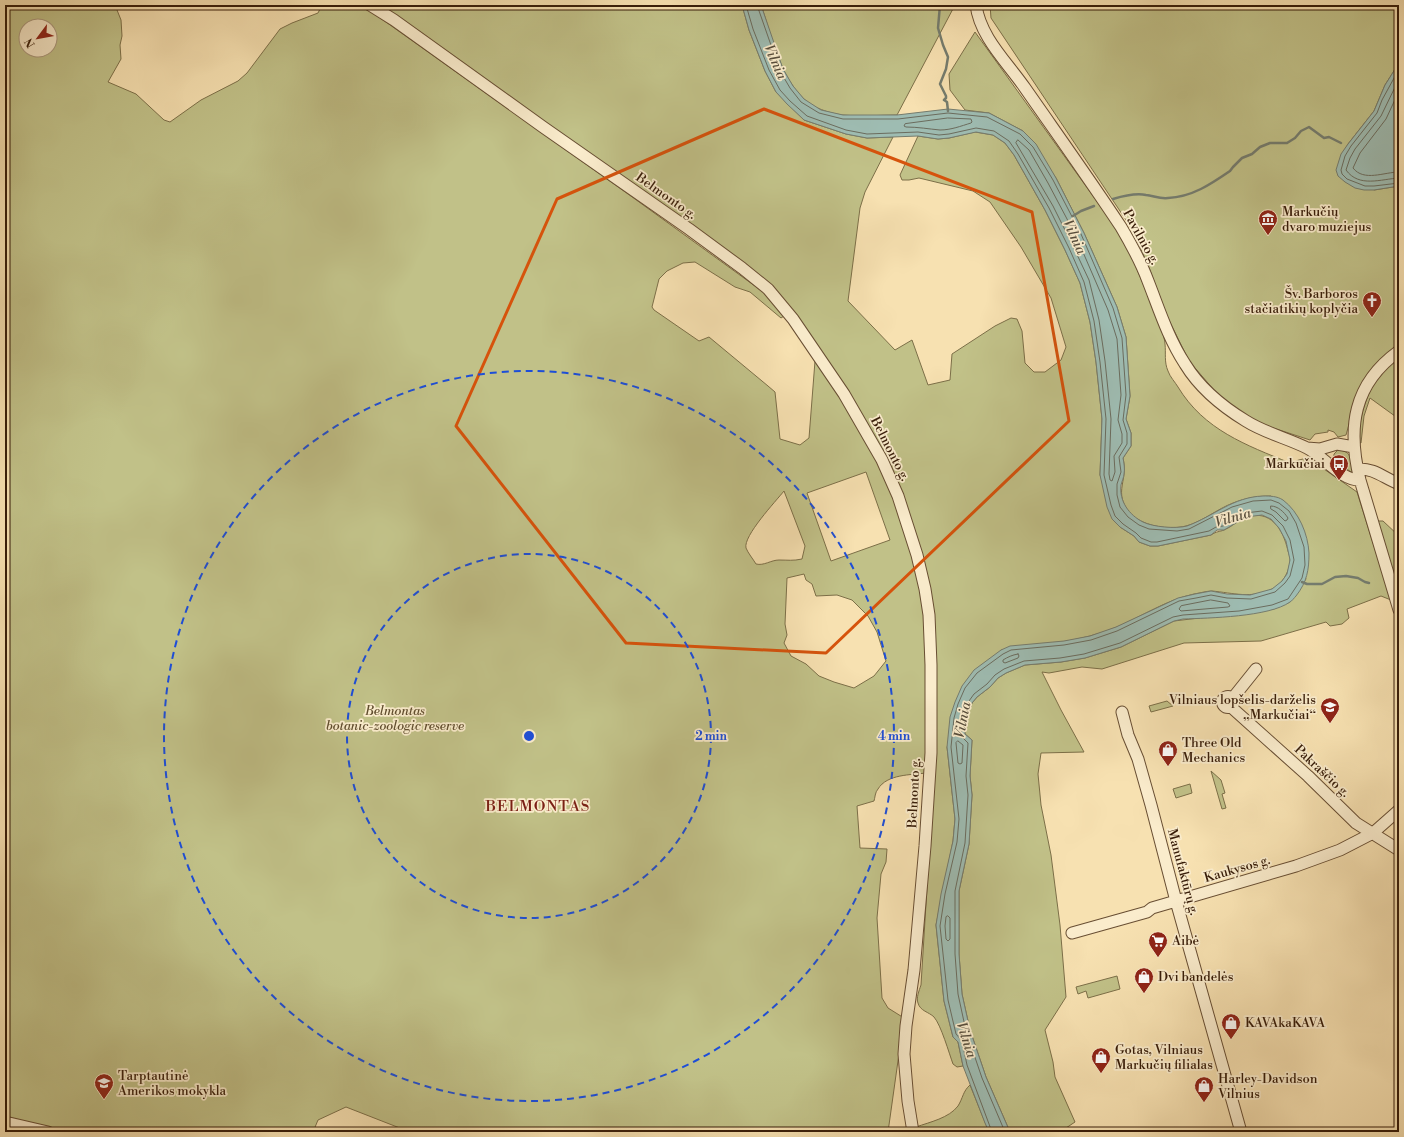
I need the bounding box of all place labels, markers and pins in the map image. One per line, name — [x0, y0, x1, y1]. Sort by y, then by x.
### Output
place label: Markučių dvaro muziejus — [1282, 204, 1372, 235]
museum icon: Markučių dvaro muziejus — [1257, 208, 1279, 236]
place label: Šv. Barboros stačiatikių koplyčia — [1245, 285, 1358, 317]
church icon: Šv. Barboros stačiatikių koplyčia — [1361, 290, 1383, 318]
bus stop icon: Markučiai — [1328, 453, 1350, 481]
place label: Markučiai — [1265, 456, 1325, 472]
place label: Vilniaus lopšelis-darželis „Markučiai“ — [1168, 692, 1316, 723]
school or university icon: Vilniaus lopšelis-darželis „Markučiai“ — [1319, 696, 1341, 724]
centre of rings — [522, 729, 536, 743]
place label: Three Old Mechanics — [1182, 735, 1245, 766]
shop icon: Three Old Mechanics — [1157, 739, 1179, 767]
supermarket icon: Aibė — [1147, 930, 1169, 958]
place label: Aibė — [1171, 933, 1200, 949]
shop icon: Dvi bandelės — [1133, 966, 1155, 994]
place label: Dvi bandelės — [1158, 969, 1234, 985]
shop icon: KAVAkaKAVA — [1220, 1012, 1242, 1040]
place label: KAVAkaKAVA — [1245, 1015, 1326, 1031]
place label: Gotas, Vilniaus Markučių filialas — [1115, 1042, 1213, 1073]
shop icon: Gotas, Vilniaus Markučių filialas — [1090, 1046, 1112, 1074]
place label: Tarptautinė Amerikos mokykla — [117, 1068, 227, 1099]
place label: Harley-Davidson Vilnius — [1217, 1071, 1318, 1102]
school or university icon: Tarptautinė Amerikos mokykla — [93, 1072, 115, 1100]
shop icon: Harley-Davidson Vilnius — [1193, 1075, 1215, 1103]

